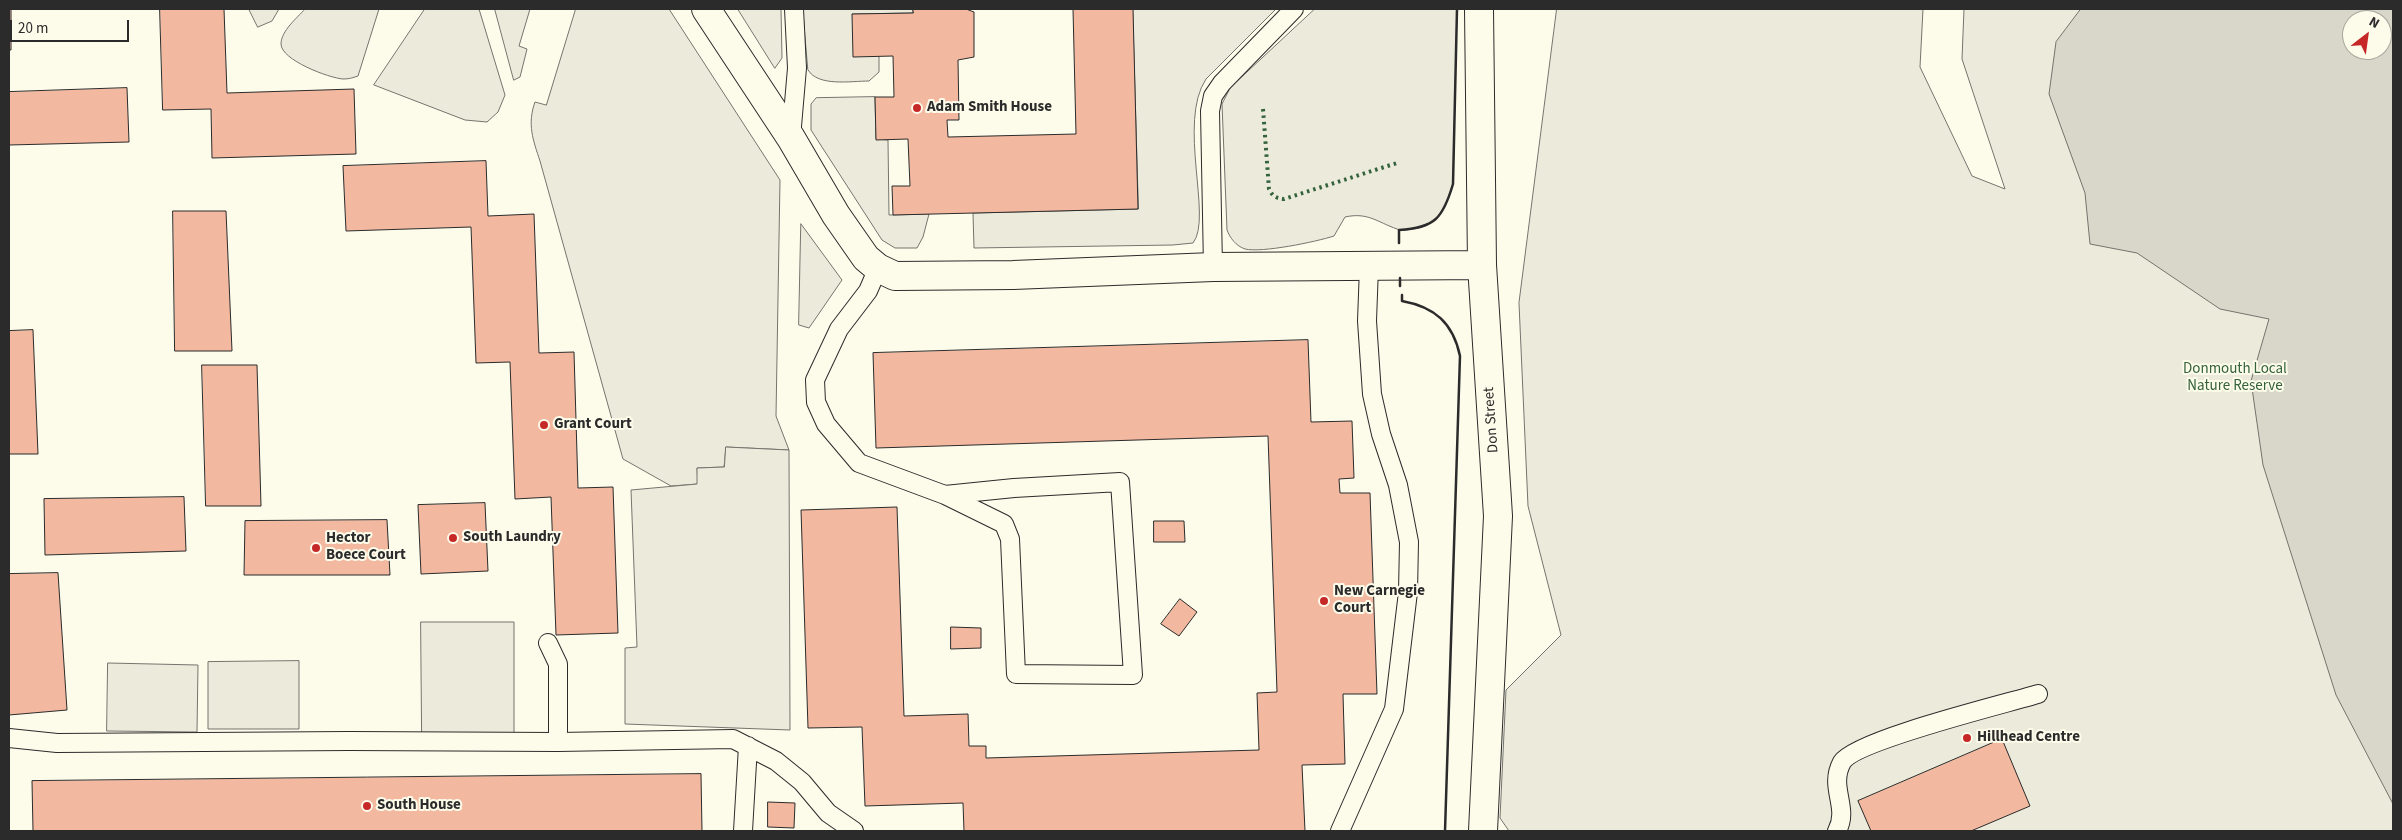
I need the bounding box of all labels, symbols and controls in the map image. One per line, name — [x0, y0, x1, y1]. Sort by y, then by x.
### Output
scale bar — [12, 10, 131, 42]
north arrow — [2342, 10, 2392, 60]
text: N — [2365, 12, 2383, 34]
text: 20 m — [18, 18, 48, 39]
place label: Adam Smith House — [927, 99, 1052, 117]
marker: Adam Smith House — [911, 102, 923, 114]
park label: Donmouth Local Nature Reserve — [2183, 361, 2287, 396]
street label: Don Street — [1481, 386, 1503, 454]
place label: Grant Court — [554, 416, 632, 434]
marker: Grant Court — [538, 419, 550, 431]
place label: South Laundry — [463, 529, 561, 547]
place label: Hector Boece Court — [326, 530, 406, 565]
marker: South Laundry — [447, 532, 459, 544]
marker: Hector Boece Court — [310, 542, 322, 554]
place label: New Carnegie Court — [1334, 583, 1425, 618]
marker: New Carnegie Court — [1318, 595, 1330, 607]
place label: Hillhead Centre — [1977, 729, 2080, 747]
marker: Hillhead Centre — [1961, 732, 1973, 744]
place label: South House — [377, 797, 461, 815]
marker: South House — [361, 800, 373, 812]

